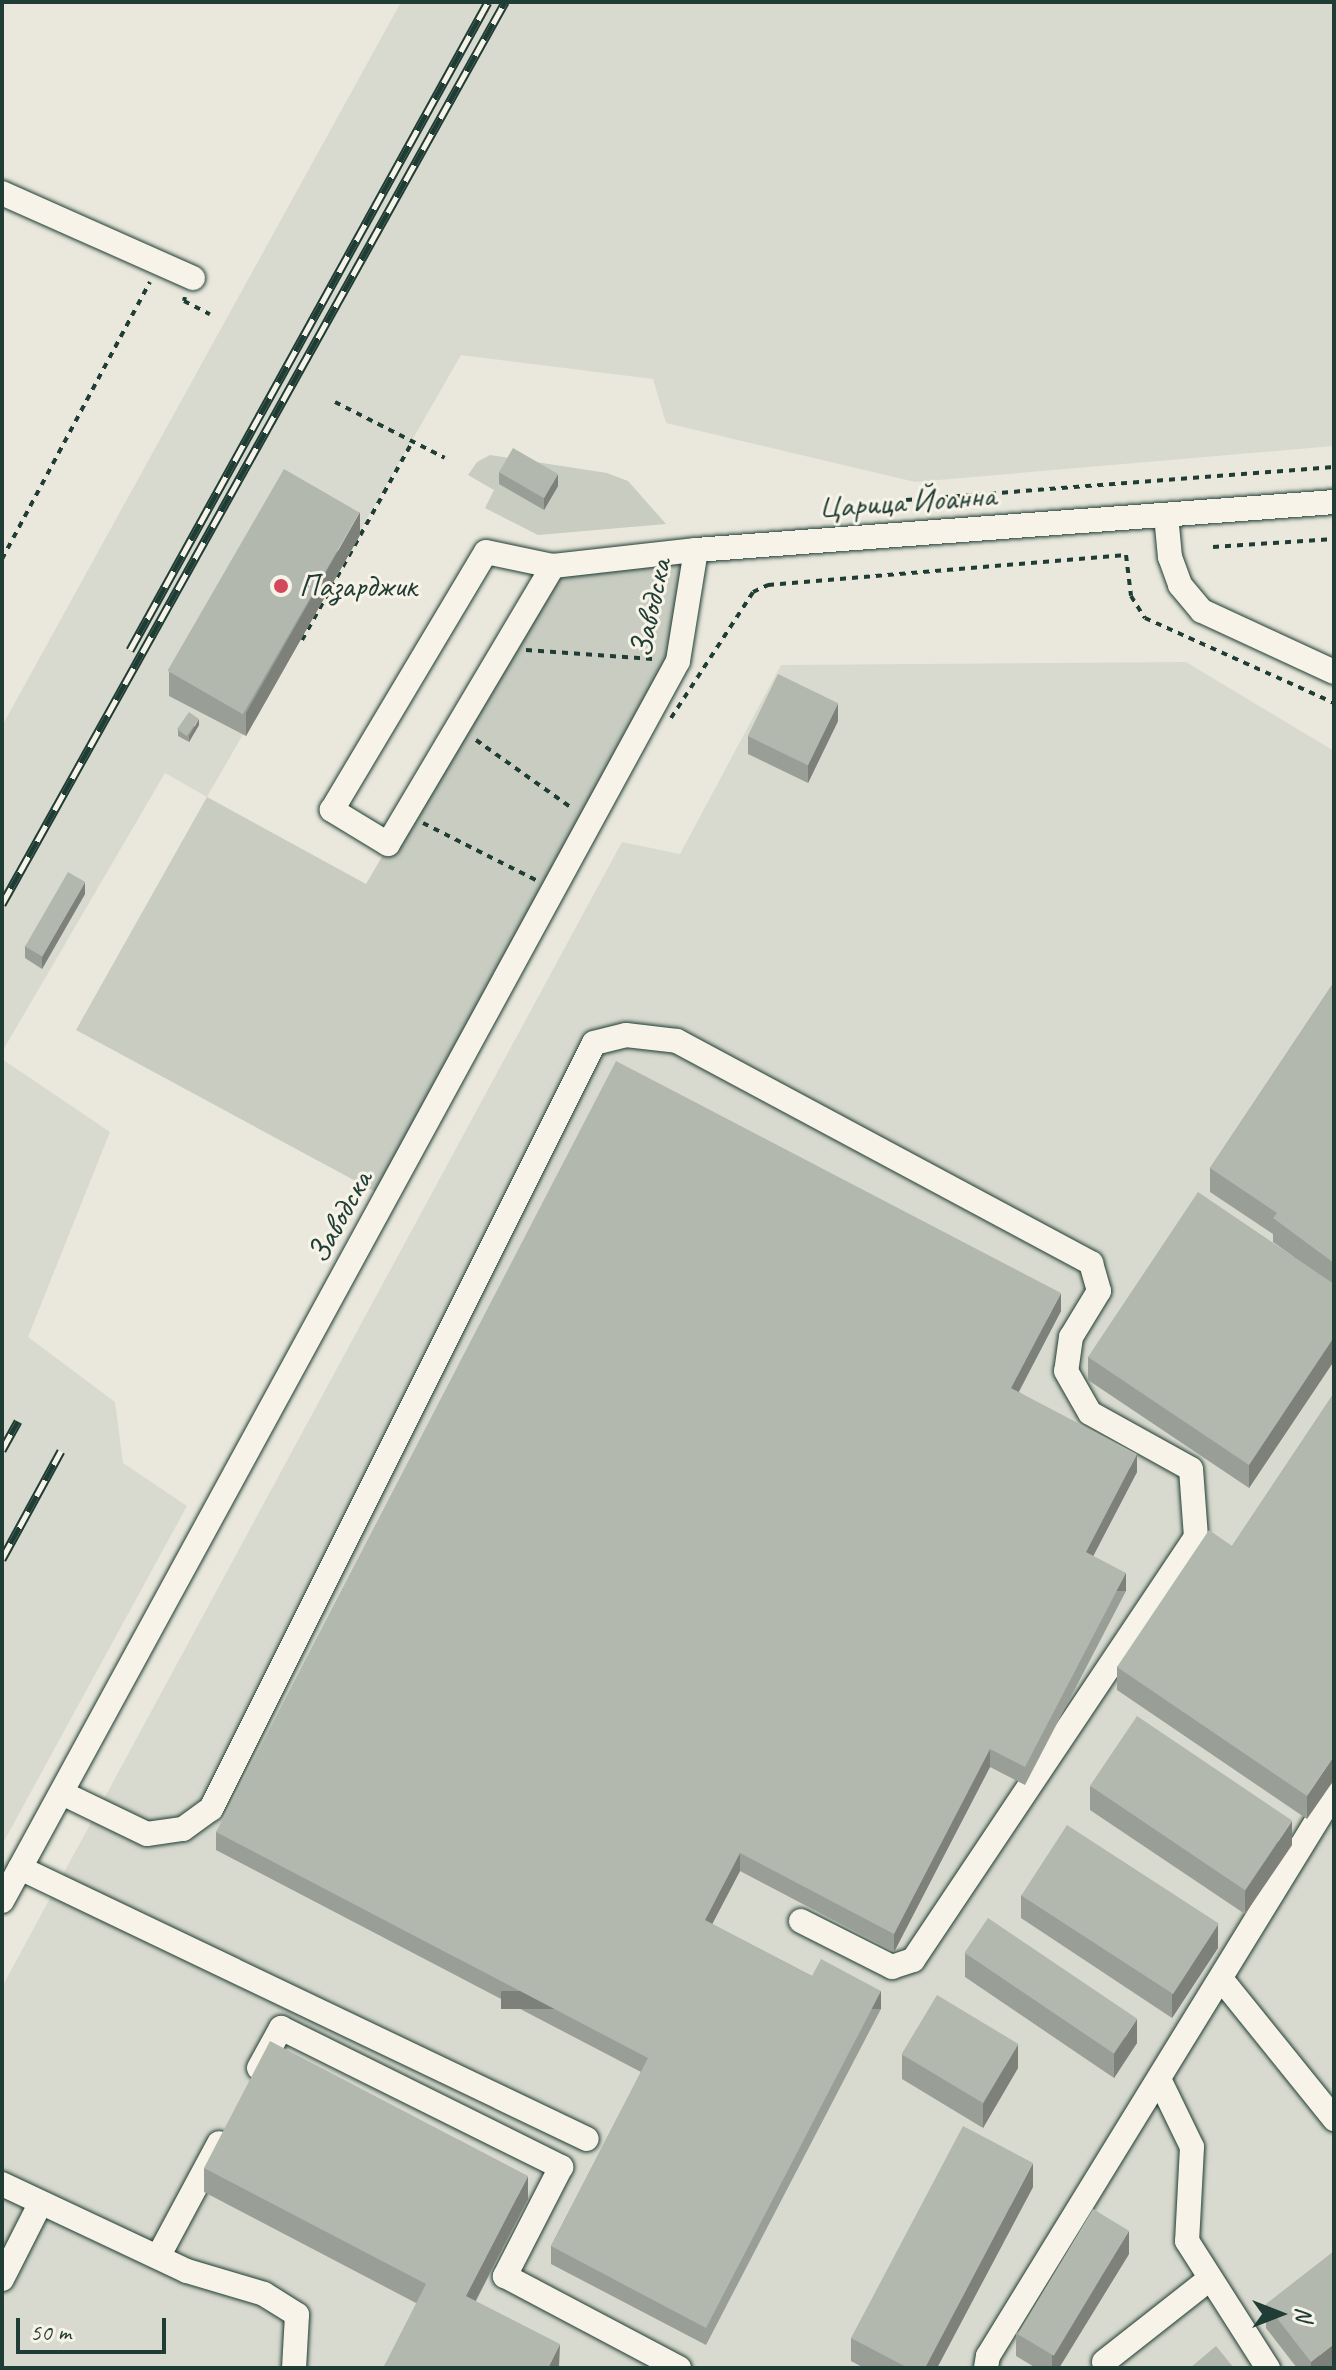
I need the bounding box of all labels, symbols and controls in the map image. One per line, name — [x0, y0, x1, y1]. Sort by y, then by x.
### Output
street label: Царица Йоанна — [817, 477, 997, 527]
street label: Заводска — [622, 555, 680, 661]
place label: Пазарджик — [299, 567, 417, 605]
marker: Пазарджик — [270, 575, 292, 597]
street label: Заводска — [299, 1164, 381, 1270]
north arrow — [1240, 2274, 1320, 2354]
scale bar — [20, 2302, 170, 2352]
text: N — [1290, 2307, 1318, 2321]
text: 50 m — [30, 2317, 71, 2347]

